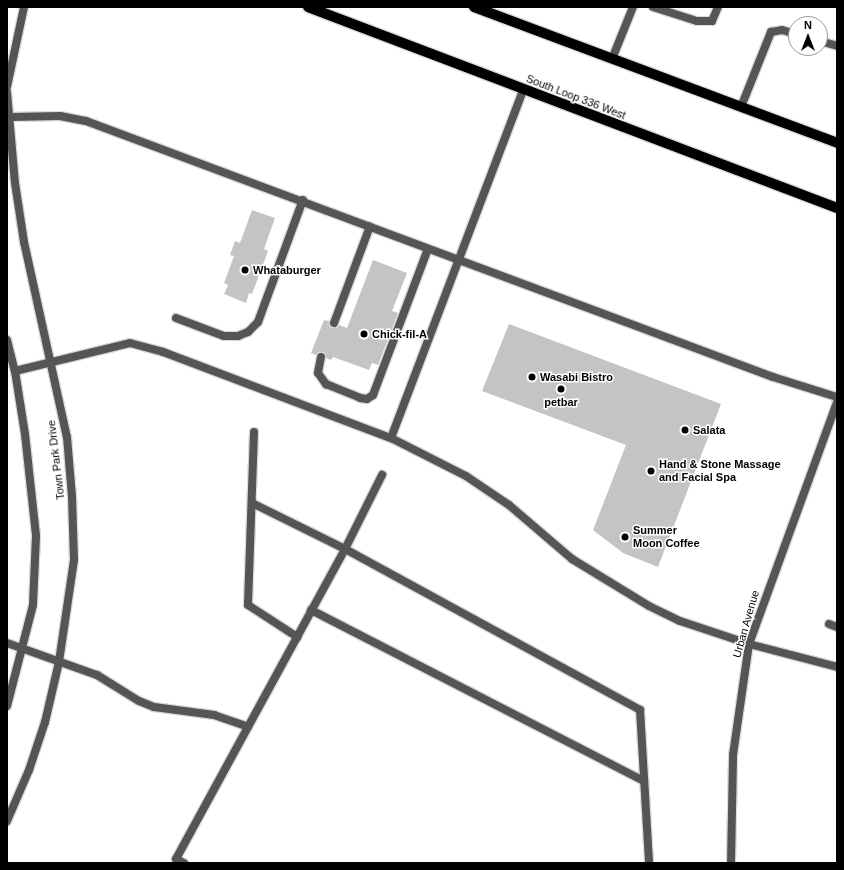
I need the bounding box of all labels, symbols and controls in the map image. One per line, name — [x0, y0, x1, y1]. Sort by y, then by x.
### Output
north arrow — [788, 16, 828, 56]
text: N — [804, 19, 812, 31]
street label: South Loop 336 West — [524, 72, 628, 122]
place label: Whataburger — [253, 263, 321, 277]
marker: Whataburger — [240, 265, 250, 275]
place label: Chick-fil-A — [372, 327, 427, 341]
marker: Chick-fil-A — [359, 329, 369, 339]
place label: Wasabi Bistro — [540, 370, 613, 384]
marker: Wasabi Bistro — [527, 372, 537, 382]
marker: petbar — [556, 384, 566, 394]
place label: petbar — [544, 395, 578, 409]
street label: Town Park Drive — [45, 419, 67, 501]
place label: Salata — [693, 423, 725, 437]
marker: Salata — [680, 425, 690, 435]
place label: Hand & Stone Massage and Facial Spa — [659, 458, 781, 484]
marker: Hand & Stone Massage and Facial Spa — [646, 466, 656, 476]
place label: Summer Moon Coffee — [633, 524, 700, 550]
marker: Summer Moon Coffee — [620, 532, 630, 542]
street label: Urban Avenue — [730, 588, 762, 660]

